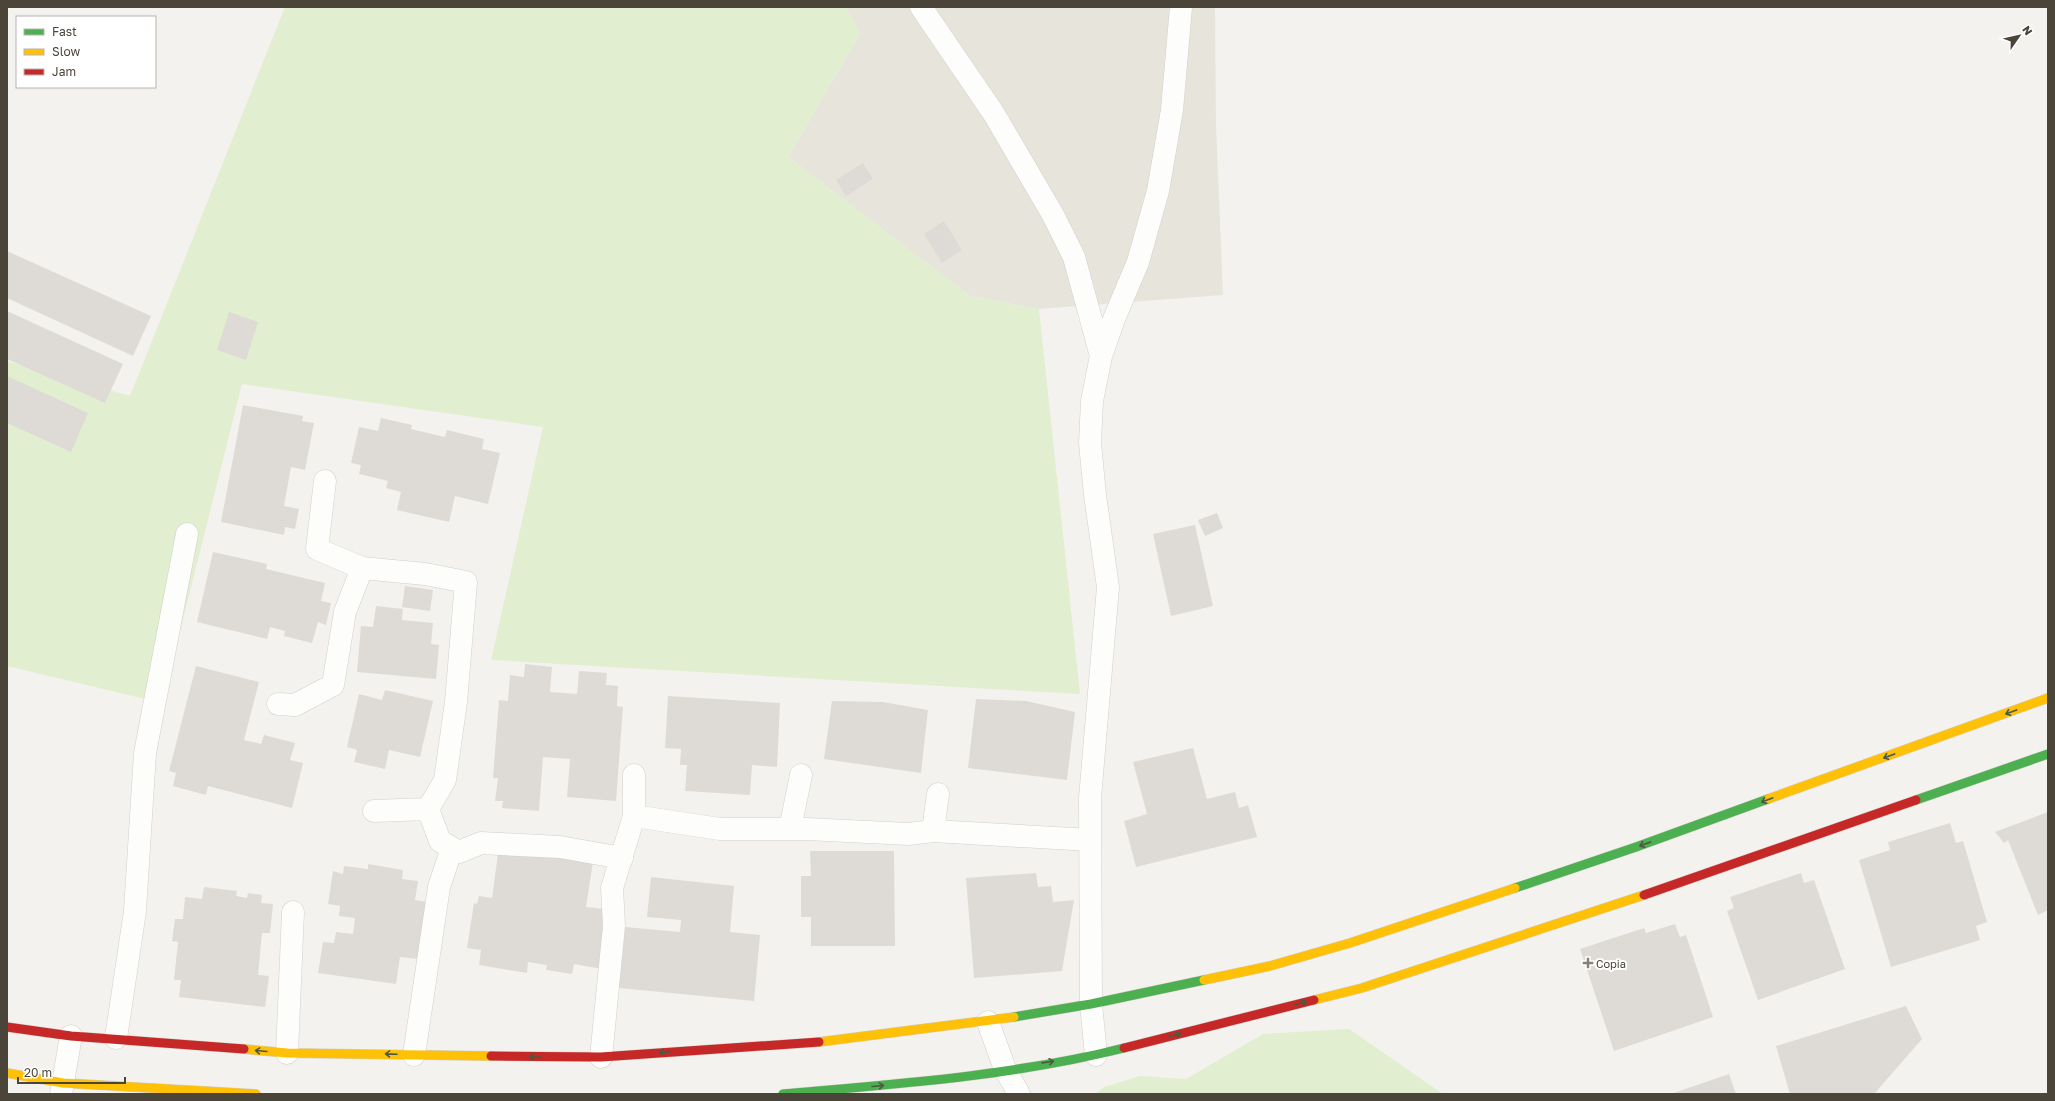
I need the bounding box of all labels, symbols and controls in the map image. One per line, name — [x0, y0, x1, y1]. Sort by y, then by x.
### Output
legend — [16, 16, 156, 88]
north arrow — [1999, 16, 2039, 56]
text: N — [2020, 23, 2035, 37]
text: Fast — [52, 24, 77, 39]
text: Slow — [52, 44, 80, 59]
text: Jam — [52, 64, 76, 79]
one-way arrow — [2006, 708, 2018, 716]
one-way arrow — [1884, 753, 1896, 761]
one-way arrow — [1761, 797, 1773, 805]
one-way arrow — [1639, 841, 1651, 849]
place label: Copia — [1596, 957, 1626, 970]
marker: Copia — [1583, 958, 1593, 968]
one-way arrow — [1294, 998, 1307, 1006]
one-way arrow — [1168, 1031, 1181, 1038]
one-way arrow — [255, 1047, 268, 1055]
one-way arrow — [659, 1049, 672, 1056]
one-way arrow — [385, 1050, 398, 1058]
one-way arrow — [529, 1053, 542, 1061]
one-way arrow — [1041, 1058, 1054, 1066]
scale bar — [18, 1059, 125, 1085]
text: 20 m — [24, 1065, 52, 1080]
one-way arrow — [871, 1082, 884, 1089]

